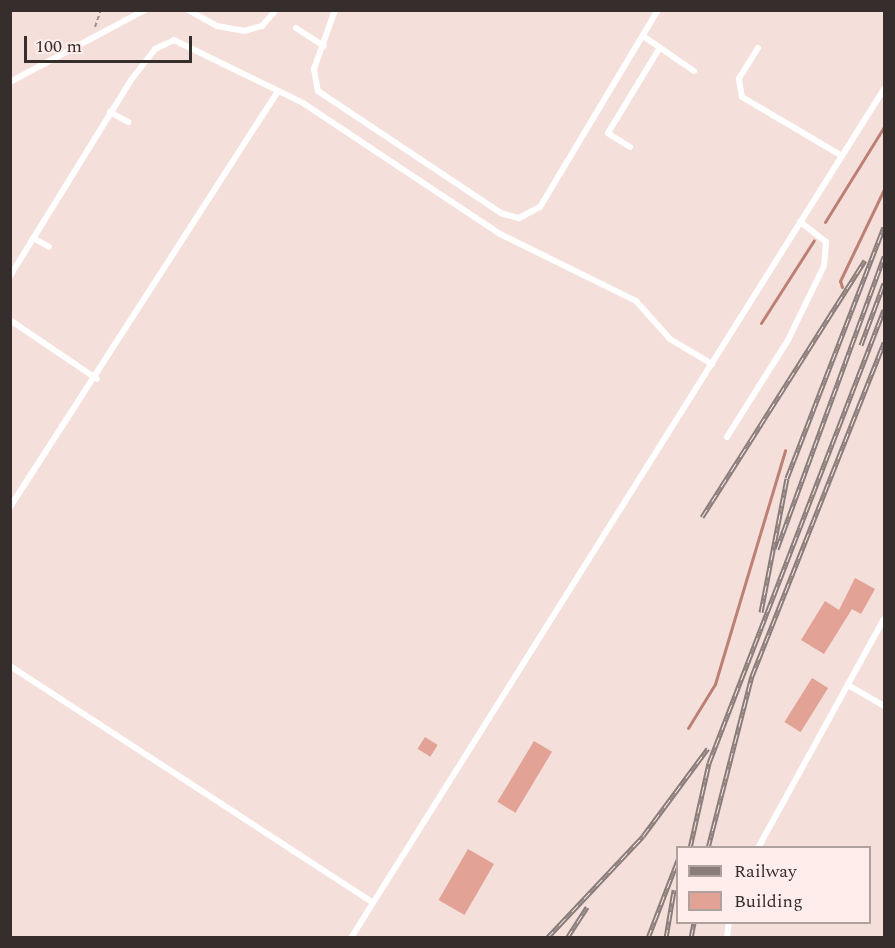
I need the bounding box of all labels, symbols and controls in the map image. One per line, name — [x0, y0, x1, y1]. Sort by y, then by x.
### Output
scale bar — [27, 24, 195, 62]
text: 100 m — [35, 33, 82, 60]
legend — [676, 846, 871, 924]
text: Railway — [734, 858, 797, 885]
text: Building — [734, 888, 803, 915]

